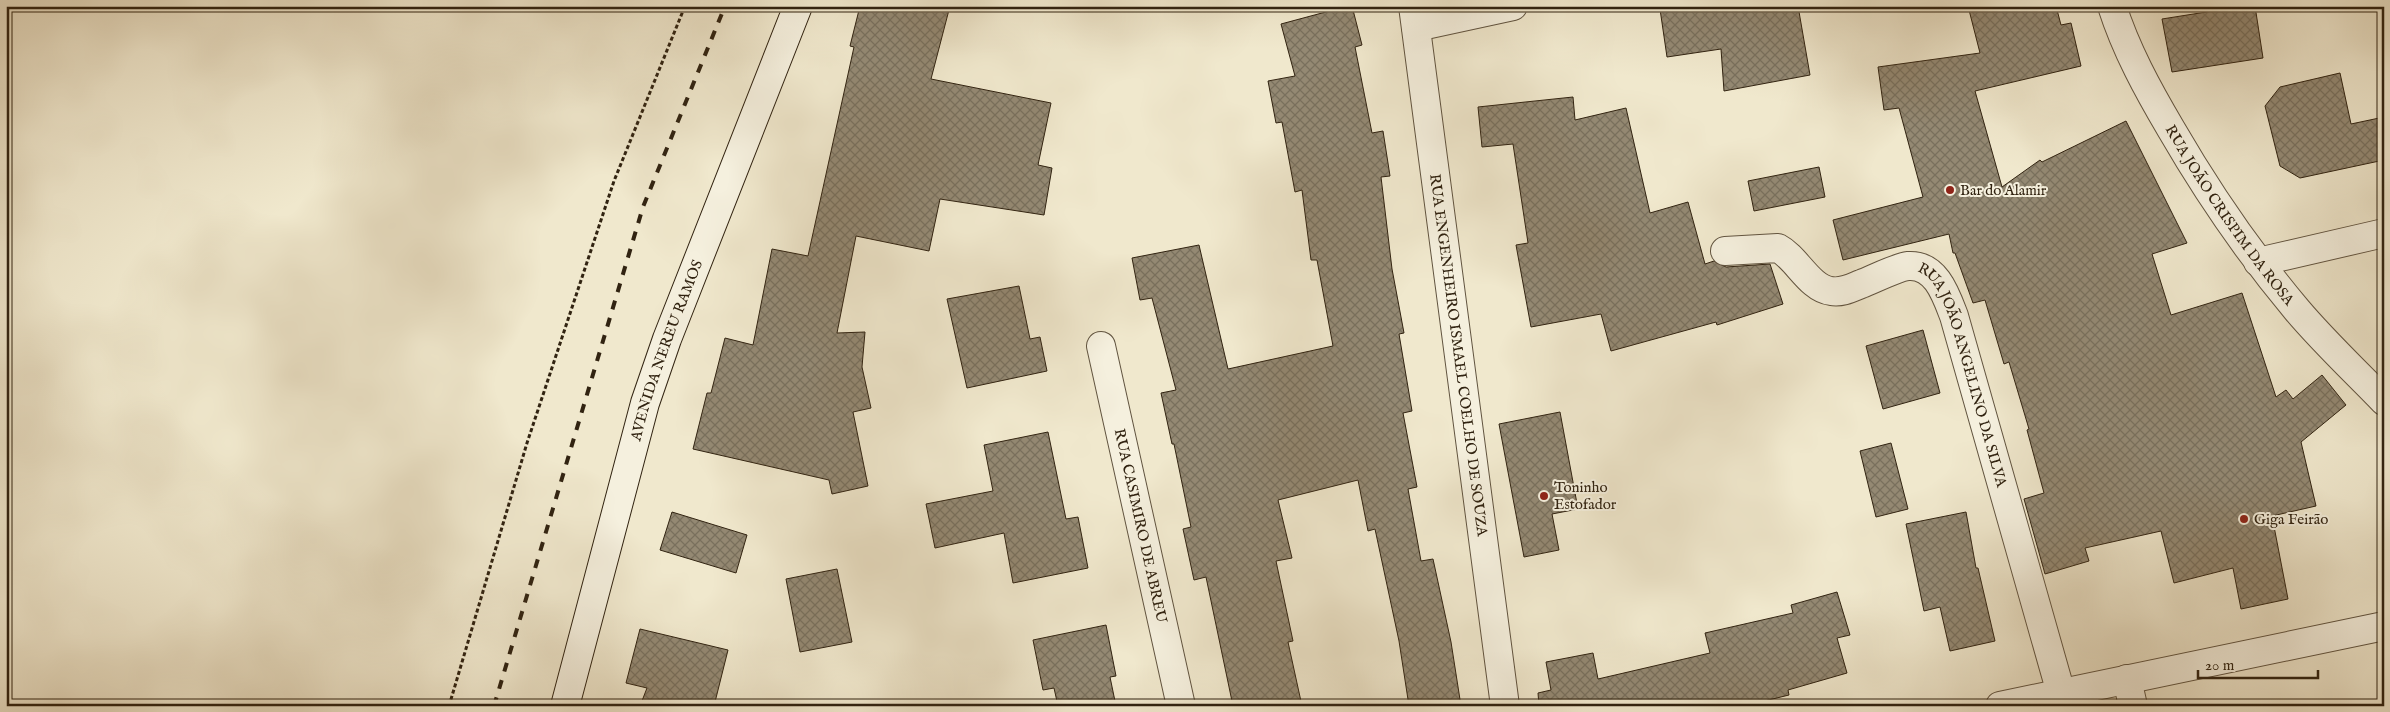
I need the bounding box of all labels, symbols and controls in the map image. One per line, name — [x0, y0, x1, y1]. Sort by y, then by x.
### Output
street label: RUA JOÃO CRISPIM DA ROSA — [2161, 122, 2299, 310]
street label: RUA ENGENHEIRO ISMAEL COELHO DE SOUZA — [1425, 173, 1492, 538]
place label: Bar do Alamir — [1960, 181, 2047, 200]
marker: Bar do Alamir — [1944, 184, 1956, 196]
street label: AVENIDA NEREU RAMOS — [626, 257, 707, 444]
street label: RUA JOÃO ANGELINO DA SILVA — [1915, 259, 2011, 490]
street label: RUA CASIMIRO DE ABREU — [1110, 427, 1171, 625]
place label: Toninho Estofador — [1554, 478, 1617, 514]
marker: Toninho Estofador — [1538, 490, 1550, 502]
place label: Giga Feirão — [2254, 510, 2328, 529]
marker: Giga Feirão — [2238, 513, 2250, 525]
scale bar — [2198, 647, 2318, 679]
text: 20 m — [2205, 656, 2235, 675]

